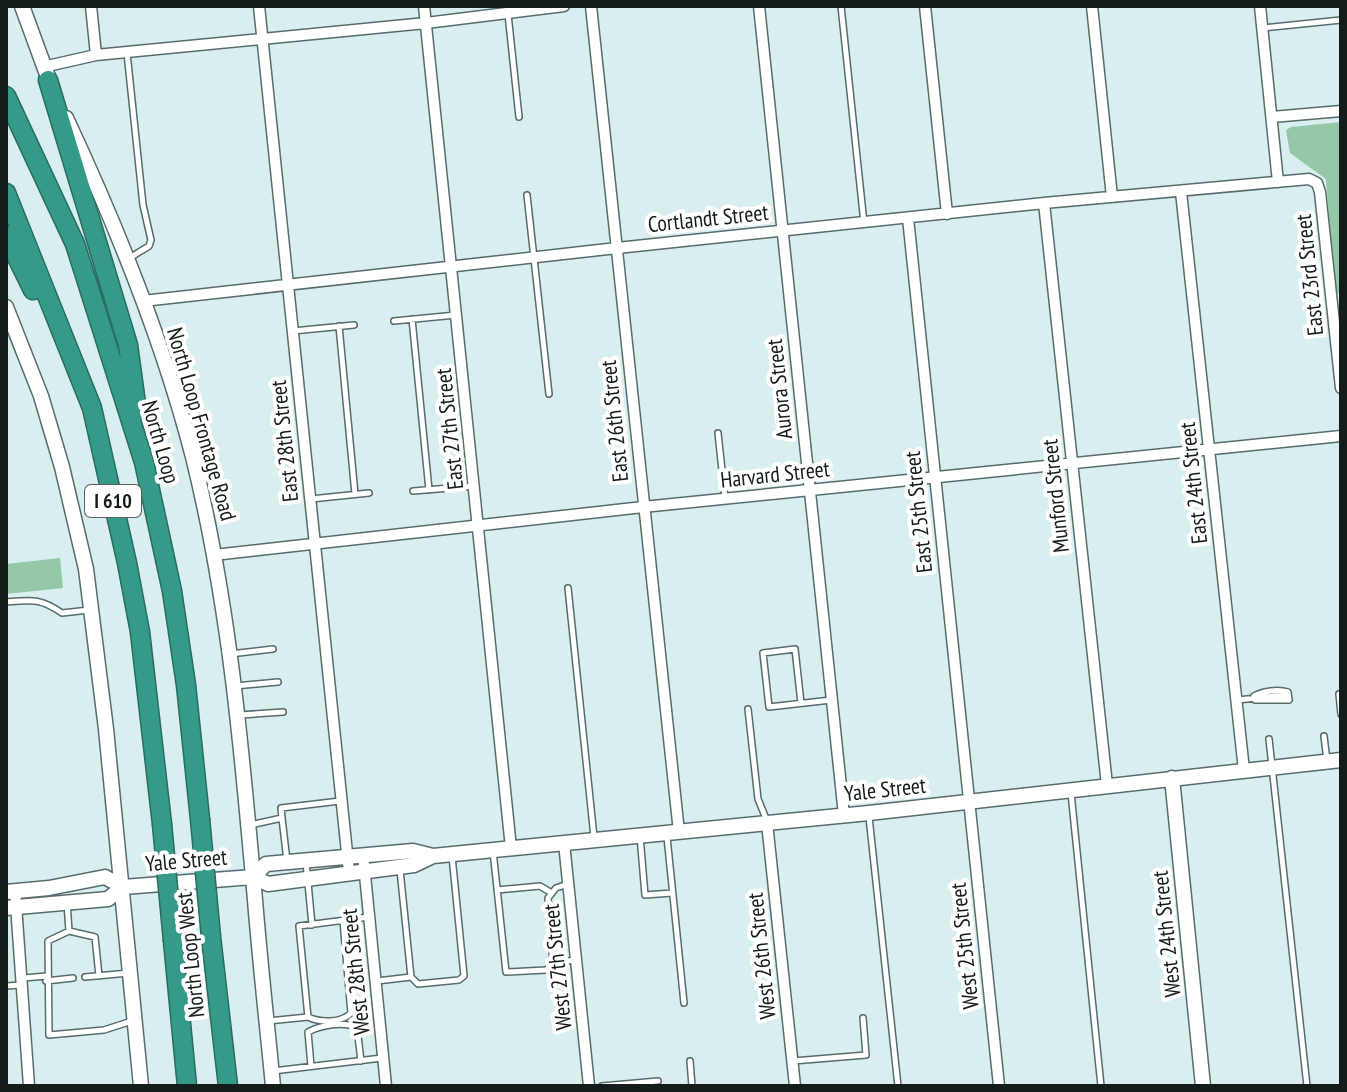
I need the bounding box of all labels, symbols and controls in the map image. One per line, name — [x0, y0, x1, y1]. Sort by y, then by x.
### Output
street label: Cortlandt Street — [646, 198, 770, 238]
street label: East 23rd Street — [1289, 213, 1329, 337]
street label: North Loop Frontage Road — [162, 324, 242, 524]
street label: Aurora Street — [760, 338, 798, 440]
street label: East 26th Street — [594, 359, 634, 483]
street label: East 27th Street — [429, 367, 469, 491]
street label: East 28th Street — [264, 379, 304, 503]
street label: North Loop — [137, 397, 185, 487]
street label: East 24th Street — [1173, 421, 1213, 545]
street label: Munford Street — [1035, 438, 1075, 554]
street label: East 25th Street — [898, 450, 938, 574]
street label: Harvard Street — [719, 454, 831, 494]
road number: I 610 — [85, 485, 141, 517]
street label: Yale Street — [843, 771, 927, 807]
street label: Yale Street — [144, 842, 228, 878]
street label: West 24th Street — [1145, 869, 1187, 999]
street label: West 25th Street — [943, 881, 985, 1011]
street label: North Loop West — [169, 891, 211, 1019]
street label: West 26th Street — [740, 891, 782, 1021]
street label: West 27th Street — [536, 902, 578, 1032]
street label: West 28th Street — [334, 907, 376, 1037]

